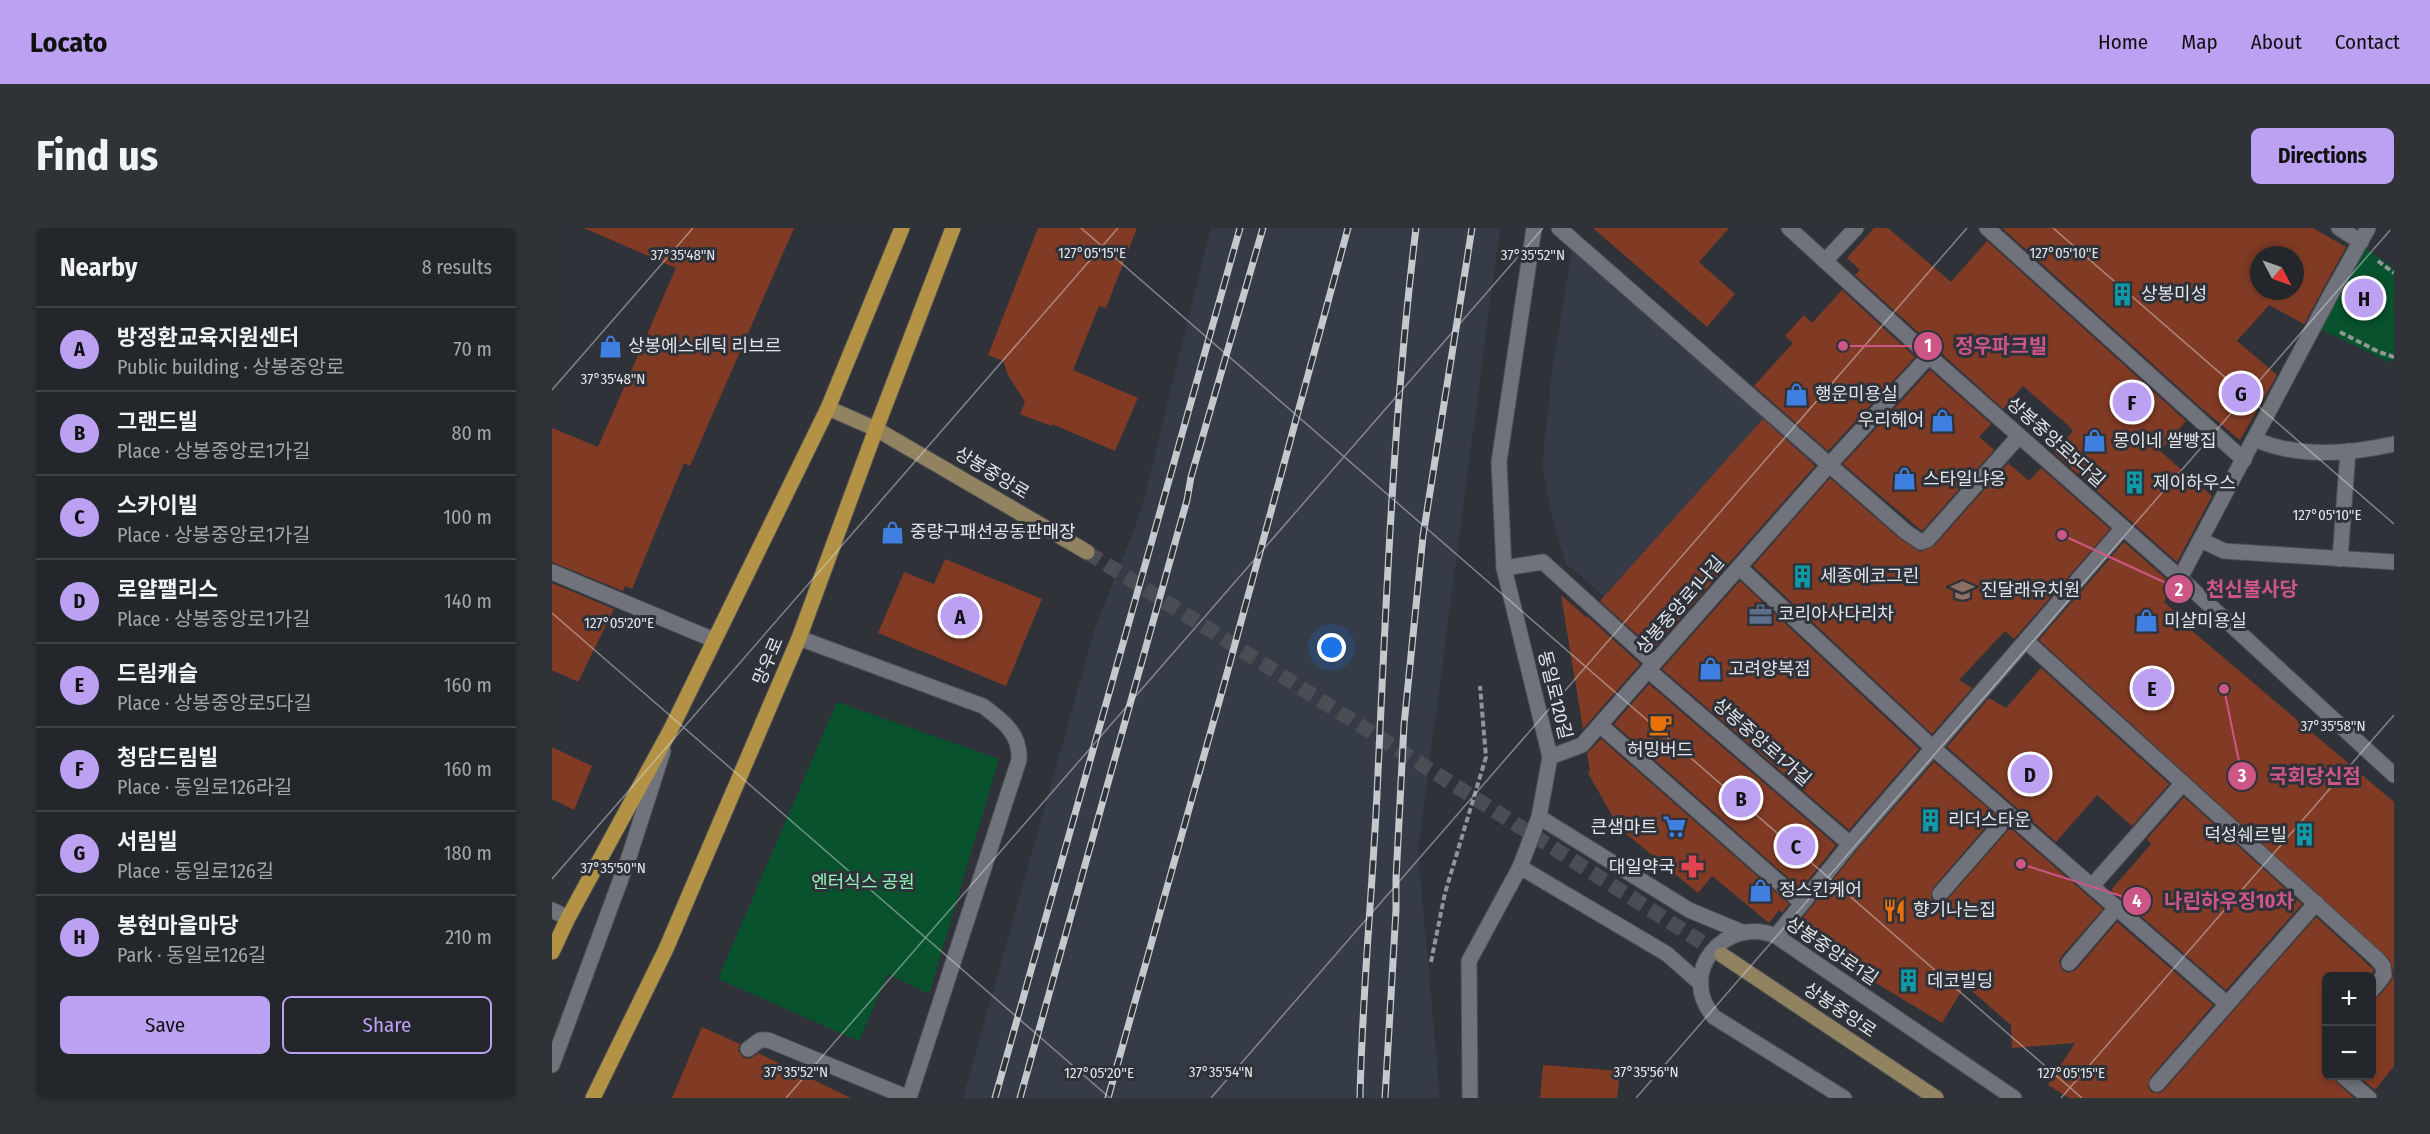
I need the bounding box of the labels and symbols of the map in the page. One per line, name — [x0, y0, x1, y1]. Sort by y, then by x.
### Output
text: 127°05'15"E — [1058, 244, 1126, 262]
text: 127°05'10"E — [2029, 244, 2099, 262]
text: 37°35'48"N — [651, 246, 715, 264]
text: 37°35'52"N — [1501, 246, 1565, 264]
north arrow — [2250, 246, 2304, 300]
pin: H — [2344, 276, 2384, 320]
building icon: 상봉미성 — [2110, 281, 2136, 307]
place label: 상봉미성 — [2141, 283, 2207, 305]
callout: 정우파크빌 — [1913, 327, 2059, 365]
shop icon: 상봉에스테틱 리브르 — [597, 333, 623, 359]
text: 정우파크빌 — [1955, 334, 2047, 358]
place label: 상봉에스테틱 리브르 — [628, 335, 781, 357]
text: 1 — [1924, 335, 1932, 357]
text: 37°35'48"N — [581, 370, 645, 388]
pin: G — [2222, 370, 2260, 416]
pin: F — [2112, 380, 2152, 424]
shop icon: 행운미용실 — [1784, 381, 1810, 407]
place label: 행운미용실 — [1815, 383, 1898, 405]
street label: 상봉중앙로5다길 — [2002, 392, 2110, 492]
shop icon: 우리헤어 — [1929, 407, 1955, 433]
place label: 우리헤어 — [1858, 409, 1924, 431]
shop icon: 몽이네 쌀빵집 — [2082, 428, 2108, 454]
place label: 몽이네 쌀빵집 — [2113, 430, 2217, 452]
street label: 상봉중앙로 — [951, 442, 1033, 504]
shop icon: 스타일냐옹 — [1892, 466, 1918, 492]
place label: 스타일냐옹 — [1923, 468, 2006, 490]
building icon: 제이하우스 — [2122, 470, 2148, 496]
place label: 제이하우스 — [2153, 472, 2236, 494]
text: 127°05'10"E — [2292, 506, 2362, 524]
shop icon: 중량구패션공동판매장 — [879, 519, 905, 545]
place label: 중량구패션공동판매장 — [910, 521, 1076, 543]
street label: 상봉중앙로1나길 — [1631, 551, 1729, 659]
building icon: 세종에코그린 — [1789, 563, 1815, 589]
place label: 세종에코그린 — [1820, 565, 1919, 587]
callout: 천신불사당 — [2164, 570, 2310, 608]
school or university icon: 진달래유치원 — [1950, 577, 1976, 603]
text: 천신불사당 — [2206, 577, 2298, 601]
place label: 진달래유치원 — [1981, 579, 2080, 601]
text: 2 — [2174, 579, 2183, 601]
pin: A — [940, 594, 980, 638]
office icon: 코리아사다리차 — [1747, 601, 1773, 627]
place label: 코리아사다리차 — [1778, 603, 1894, 625]
shop icon: 미샬미용실 — [2133, 608, 2159, 634]
place label: 미샬미용실 — [2164, 610, 2247, 632]
text: 127°05'20"E — [584, 614, 654, 632]
your location — [1317, 633, 1346, 662]
street label: 망우로 — [748, 634, 788, 688]
street label: 동일로120길 — [1533, 648, 1577, 742]
shop icon: 고려양복점 — [1697, 656, 1723, 682]
place label: 고려양복점 — [1728, 658, 1811, 680]
pin: E — [2132, 666, 2172, 710]
street label: 상봉중앙로1가길 — [1708, 693, 1816, 791]
cafe icon: 허밍버드 — [1647, 711, 1673, 737]
text: 37°35'58"N — [2300, 717, 2366, 735]
place label: 허밍버드 — [1627, 739, 1693, 761]
pin: D — [2010, 752, 2050, 796]
callout: 국회당신점 — [2227, 757, 2373, 795]
text: 국회당신점 — [2269, 764, 2361, 788]
text: 3 — [2237, 765, 2247, 787]
pin: B — [1722, 776, 1760, 820]
building icon: 리더스타운 — [1917, 807, 1943, 833]
place label: 리더스타운 — [1948, 809, 2031, 831]
supermarket icon: 큰샘마트 — [1662, 814, 1688, 840]
place label: 큰샘마트 — [1591, 816, 1657, 838]
building icon: 덕성쉐르빌 — [2292, 822, 2318, 848]
pin: C — [1776, 824, 1816, 868]
place label: 덕성쉐르빌 — [2204, 824, 2287, 846]
pharmacy icon: 대일약국 — [1680, 854, 1706, 880]
place label: 대일약국 — [1609, 856, 1675, 878]
text: 37°35'50"N — [580, 859, 646, 877]
park label: 엔터식스 공원 — [811, 871, 915, 893]
shop icon: 정스킨케어 — [1748, 877, 1774, 903]
place label: 정스킨케어 — [1779, 879, 1862, 901]
callout: 나린하우징10차 — [2122, 882, 2306, 920]
text: 나린하우징10차 — [2164, 889, 2294, 913]
text: 4 — [2132, 890, 2142, 912]
restaurant icon: 향기나는집 — [1882, 897, 1908, 923]
place label: 향기나는집 — [1913, 899, 1996, 921]
street label: 상봉중앙로1길 — [1782, 912, 1882, 990]
building icon: 데코빌딩 — [1896, 968, 1922, 994]
place label: 데코빌딩 — [1927, 970, 1993, 992]
street label: 상봉중앙로 — [1800, 978, 1880, 1042]
text: 37°35'52"N — [764, 1063, 828, 1081]
text: 37°35'54"N — [1189, 1063, 1253, 1081]
text: 37°35'56"N — [1614, 1063, 1678, 1081]
text: 127°05'20"E — [1064, 1064, 1134, 1082]
text: 127°05'15"E — [2037, 1064, 2105, 1082]

